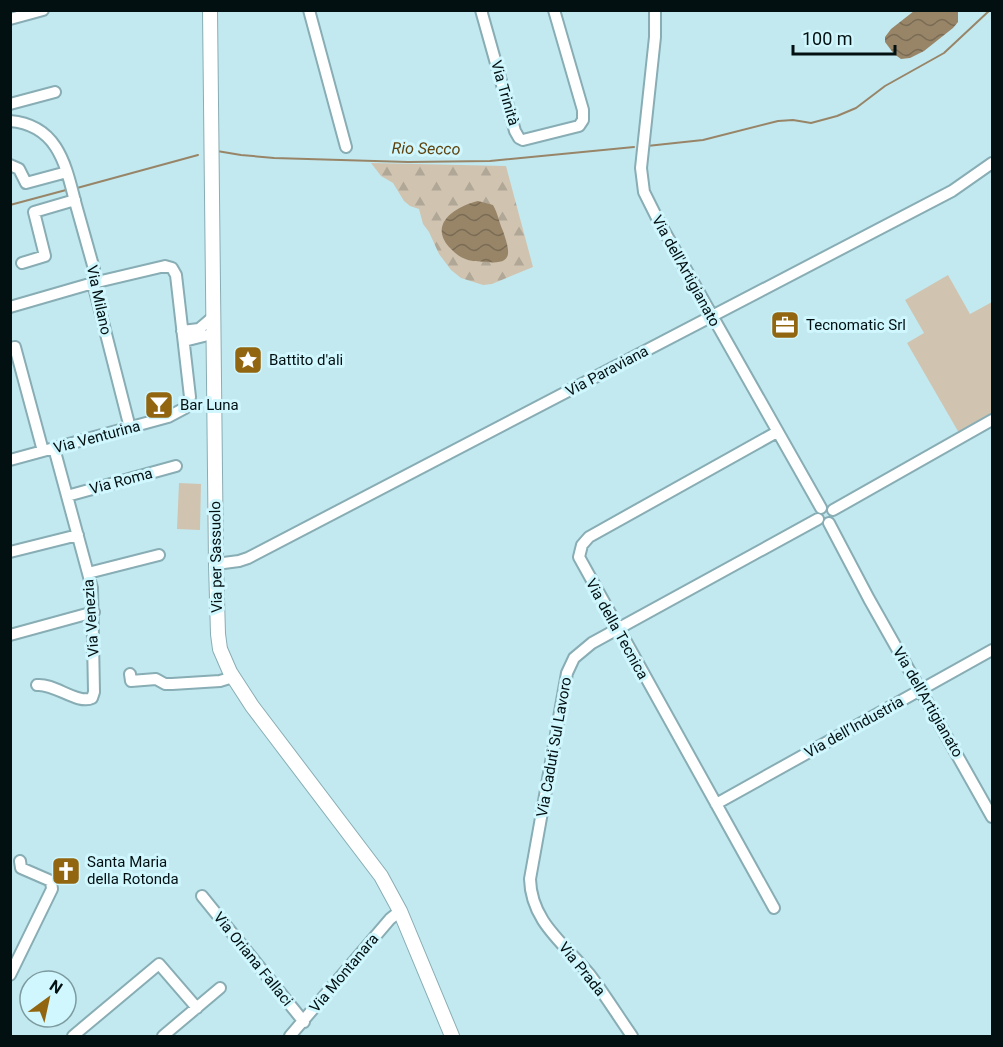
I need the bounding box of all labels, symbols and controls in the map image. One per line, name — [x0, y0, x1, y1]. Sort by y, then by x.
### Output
scale bar — [793, 18, 895, 56]
text: 100 m — [802, 28, 853, 49]
street label: Via Trinità — [487, 58, 523, 128]
water label: Rio Secco — [391, 138, 461, 159]
street label: Via dell'Artigianato — [648, 212, 724, 330]
street label: Via Milano — [83, 264, 115, 336]
office icon: Tecnomatic Srl — [769, 309, 801, 341]
place label: Tecnomatic Srl — [806, 316, 906, 334]
street label: Via Paraviana — [563, 342, 651, 400]
place icon: Battito d'ali — [232, 344, 264, 376]
place label: Battito d'ali — [269, 351, 343, 369]
bar icon: Bar Luna — [143, 389, 175, 421]
place label: Bar Luna — [180, 396, 239, 414]
street label: Via Venturina — [52, 417, 142, 457]
street label: Via Roma — [88, 464, 154, 498]
street label: Via per Sassuolo — [206, 501, 226, 613]
street label: Via della Tecnica — [582, 576, 652, 682]
street label: Via Venezia — [79, 579, 103, 657]
street label: Via dell'Artigianato — [889, 644, 967, 760]
street label: Via Caduti Sul Lavoro — [533, 676, 575, 818]
street label: Via dell’Industria — [801, 692, 907, 762]
place label: Santa Maria della Rotonda — [87, 853, 179, 888]
church icon: Santa Maria della Rotonda — [50, 855, 82, 887]
street label: Via Oriana Fallaci — [210, 908, 296, 1010]
street label: Via Montanara — [306, 930, 382, 1016]
street label: Via Prada — [555, 938, 609, 1000]
north arrow — [18, 969, 78, 1029]
text: N — [46, 976, 66, 998]

